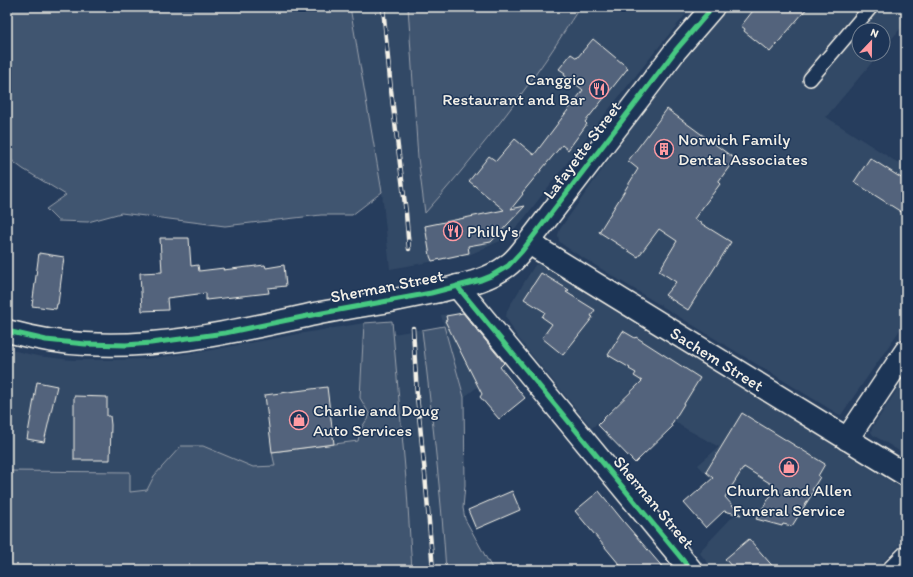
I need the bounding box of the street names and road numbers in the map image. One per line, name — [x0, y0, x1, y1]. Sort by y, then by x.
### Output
street label: Lafayette Street — [539, 97, 626, 203]
street label: Sherman Street — [329, 265, 445, 307]
street label: Sachem Street — [667, 322, 767, 396]
street label: Sherman Street — [609, 452, 699, 552]

